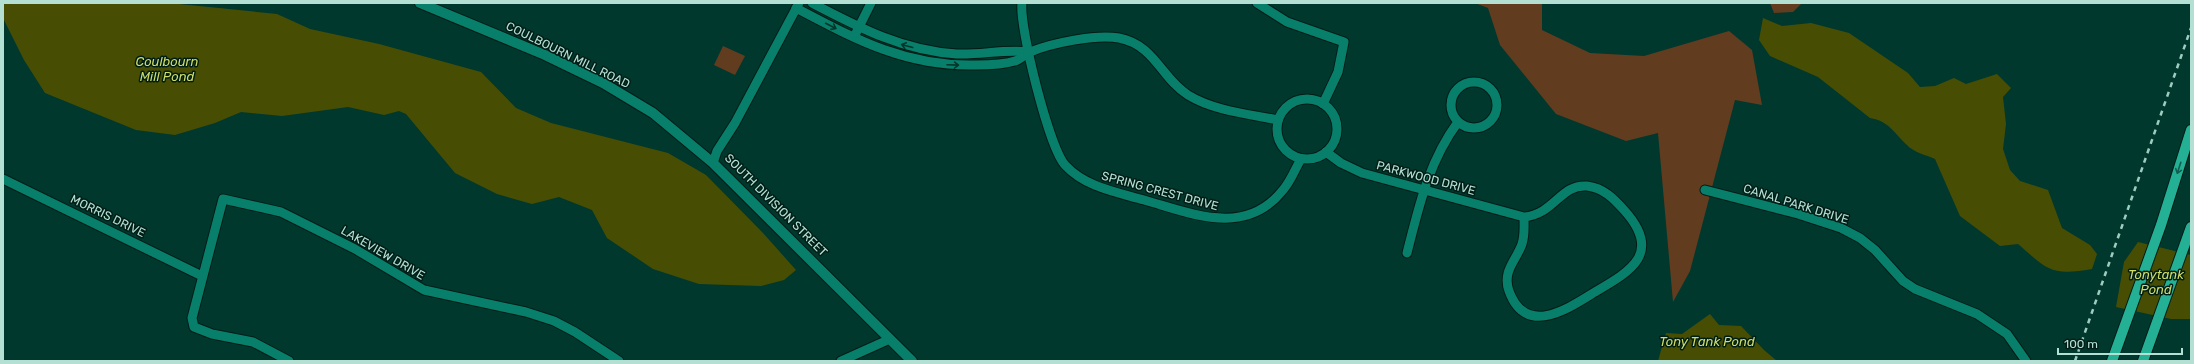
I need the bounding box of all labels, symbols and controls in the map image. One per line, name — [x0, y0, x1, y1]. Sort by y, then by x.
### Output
street label: COULBOURN MILL ROAD — [504, 19, 632, 91]
one-way arrow — [824, 23, 836, 30]
one-way arrow — [901, 41, 914, 49]
water label: Coulbourn Mill Pond — [136, 54, 199, 84]
one-way arrow — [946, 61, 959, 68]
street label: SOUTH DIVISION STREET — [722, 151, 830, 259]
street label: PARKWOOD DRIVE — [1375, 158, 1477, 198]
one-way arrow — [2175, 161, 2182, 174]
street label: SPRING CREST DRIVE — [1100, 169, 1220, 213]
street label: CANAL PARK DRIVE — [1742, 181, 1850, 227]
street label: MORRIS DRIVE — [68, 192, 148, 240]
street label: LAKEVIEW DRIVE — [339, 223, 427, 283]
water label: Tonytank Pond — [2128, 267, 2184, 297]
scale bar — [2058, 330, 2182, 356]
water label: Tony Tank Pond — [1659, 334, 1755, 349]
text: 100 m — [2064, 337, 2098, 351]

